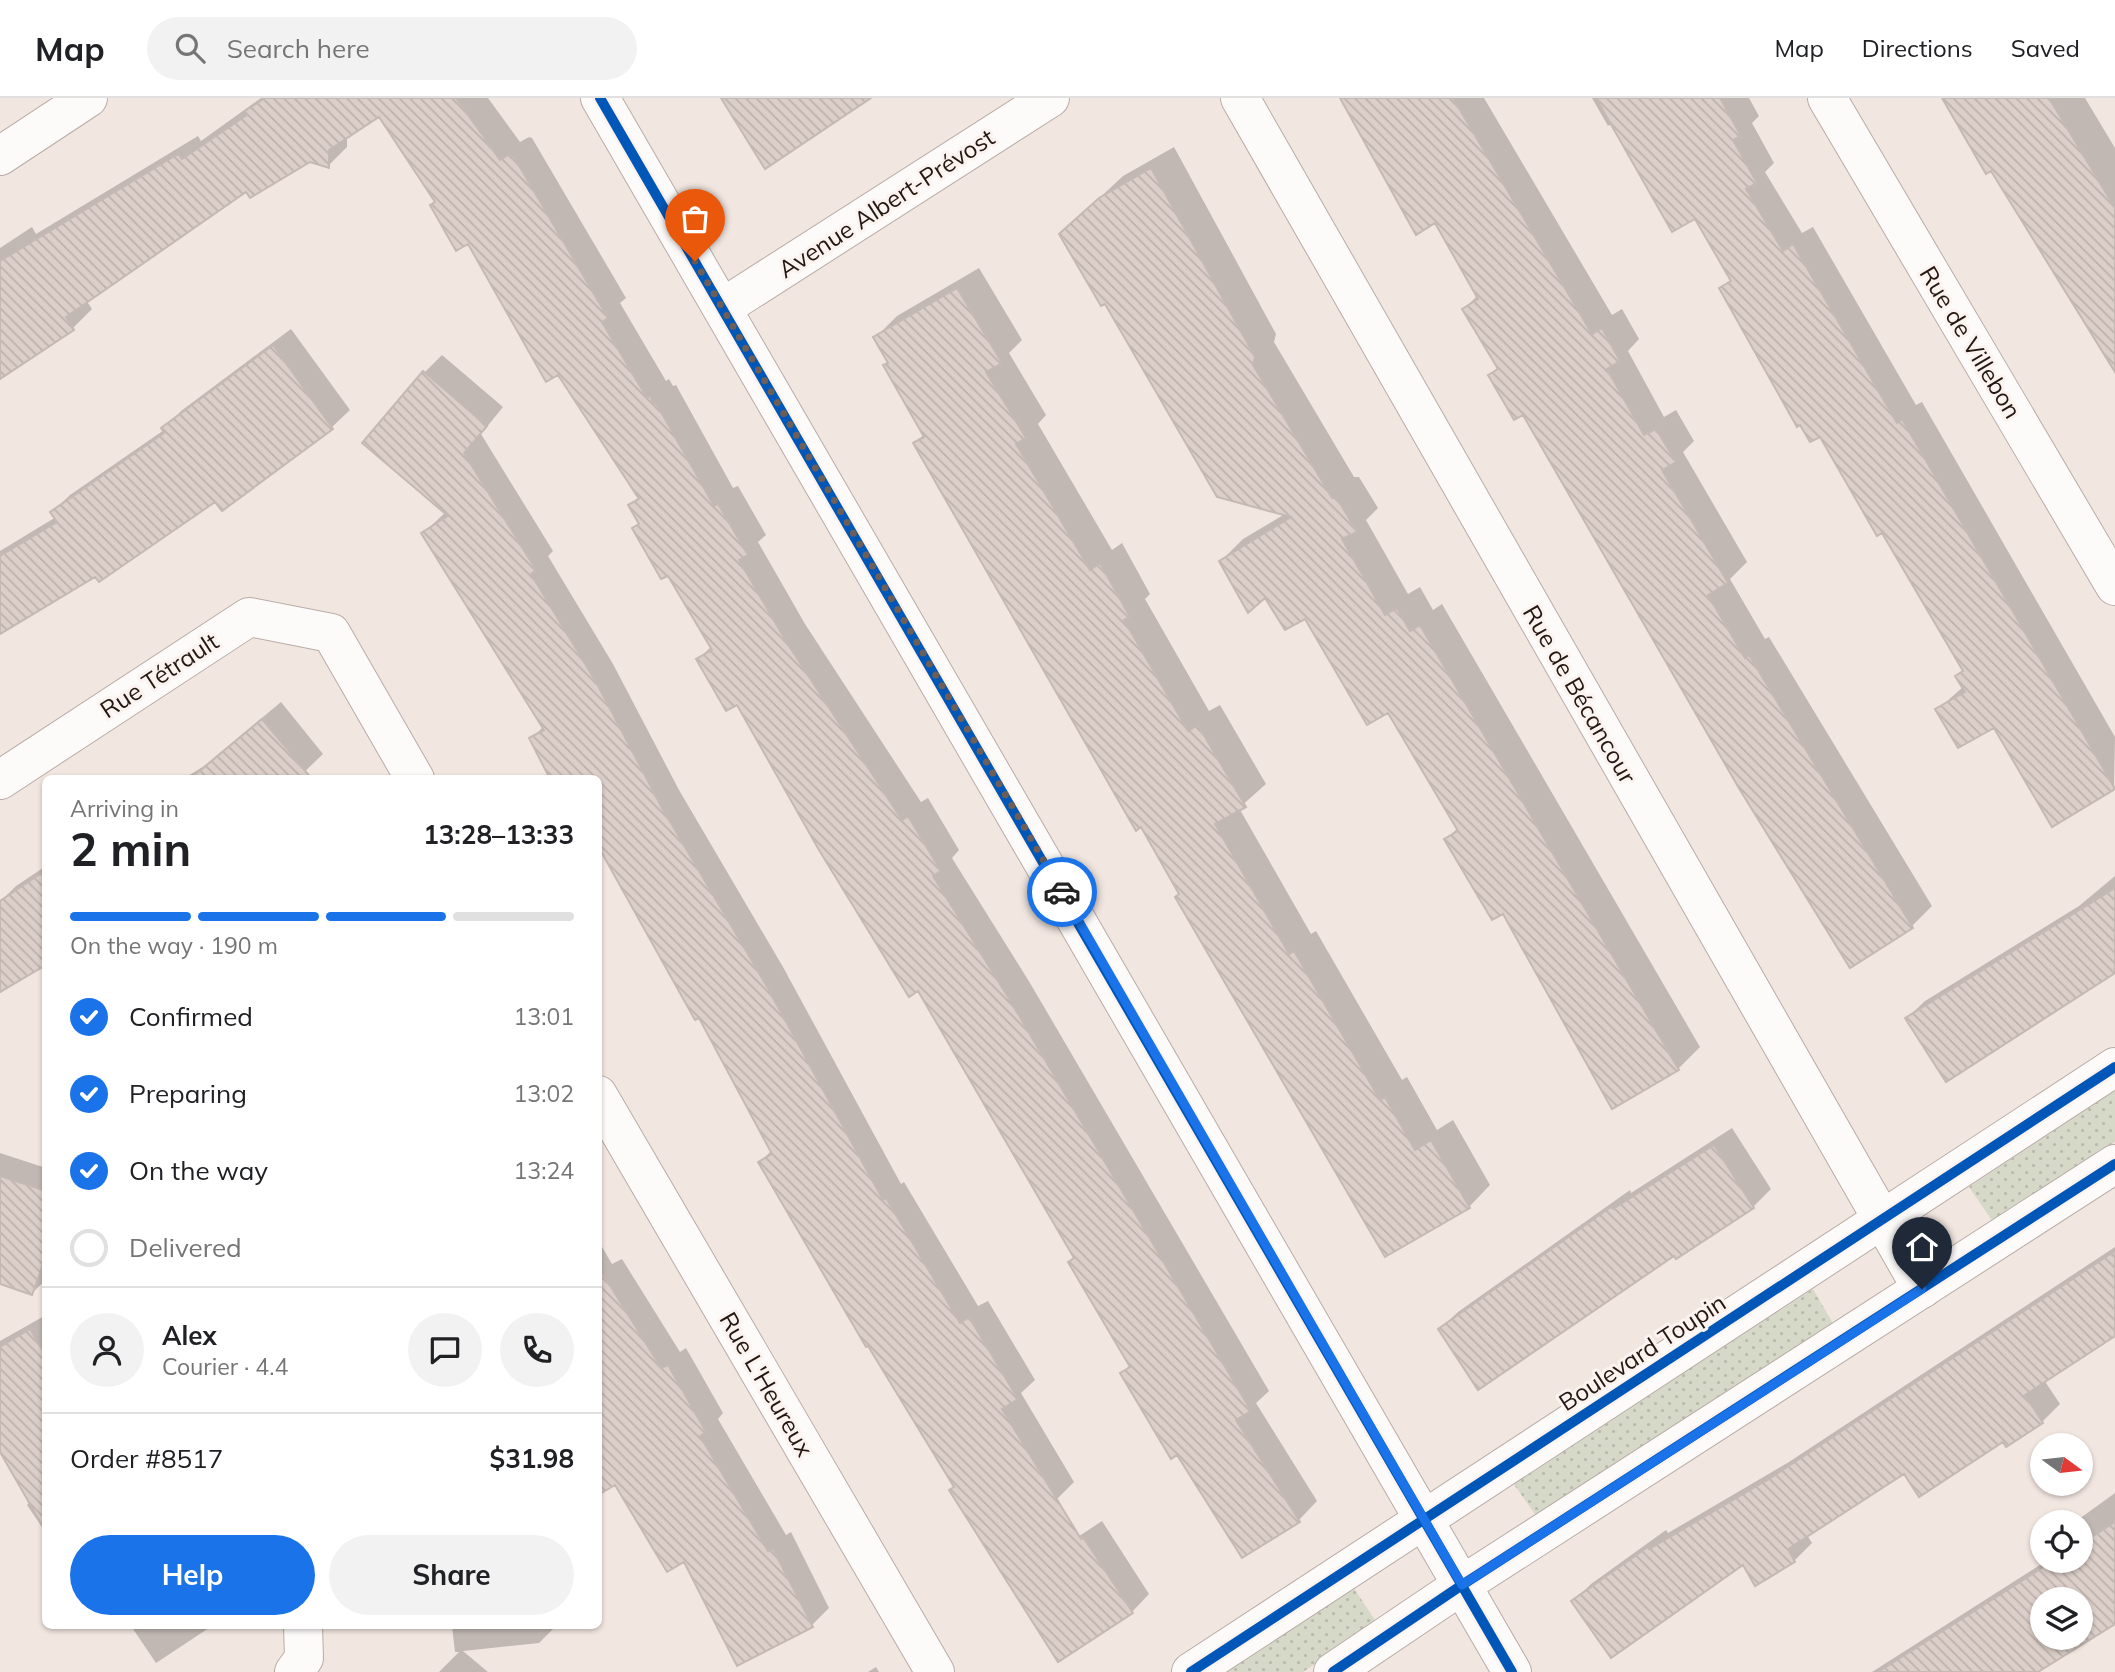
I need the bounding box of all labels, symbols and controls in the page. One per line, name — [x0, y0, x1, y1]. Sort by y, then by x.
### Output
search box — [147, 17, 637, 80]
text: Map — [35, 28, 105, 69]
icon: search — [171, 29, 209, 67]
text: Search here — [227, 32, 370, 65]
text: Map — [1774, 33, 1824, 63]
text: Directions — [1862, 33, 1973, 63]
text: Saved — [2011, 33, 2080, 63]
street label: Avenue Albert-Prévost — [772, 122, 1000, 284]
pin — [665, 189, 725, 261]
icon: bag — [676, 200, 714, 238]
street label: Rue de Villebon — [1914, 260, 2028, 424]
street label: Rue de Bécancour — [1517, 599, 1643, 789]
street label: Rue Tétrault — [94, 626, 224, 724]
text: Arriving in — [70, 794, 179, 823]
text: 13:28–13:33 — [423, 818, 574, 851]
text: 2 min — [70, 820, 191, 878]
courier — [1027, 857, 1097, 927]
icon: car — [1043, 873, 1081, 911]
text: On the way · 190 m — [70, 931, 278, 960]
icon: check — [70, 998, 108, 1036]
text: Confirmed — [129, 1000, 253, 1033]
text: 13:01 — [514, 1002, 574, 1031]
icon: check — [70, 1075, 108, 1113]
text: Preparing — [129, 1077, 247, 1110]
text: 13:02 — [514, 1079, 574, 1108]
icon: check — [70, 1152, 108, 1190]
text: On the way — [129, 1154, 268, 1187]
text: 13:24 — [514, 1156, 574, 1185]
pin — [1892, 1217, 1952, 1289]
icon: home — [1903, 1228, 1941, 1266]
text: Delivered — [129, 1231, 242, 1264]
street label: Boulevard Toupin — [1553, 1287, 1731, 1417]
street label: Rue L'Heureux — [714, 1306, 821, 1462]
button: person — [70, 1313, 144, 1387]
button: chat — [408, 1313, 482, 1387]
button: phone — [500, 1313, 574, 1387]
text: Alex — [162, 1319, 217, 1352]
text: Courier · 4.4 — [162, 1352, 288, 1381]
north arrow — [2030, 1433, 2093, 1496]
map controls — [2030, 1433, 2093, 1650]
text: Order #8517 — [70, 1442, 223, 1475]
text: $31.98 — [490, 1442, 574, 1475]
button: locate — [2030, 1510, 2093, 1573]
button: Help — [70, 1535, 315, 1615]
button: Share — [329, 1535, 574, 1615]
button: layers — [2030, 1587, 2093, 1650]

